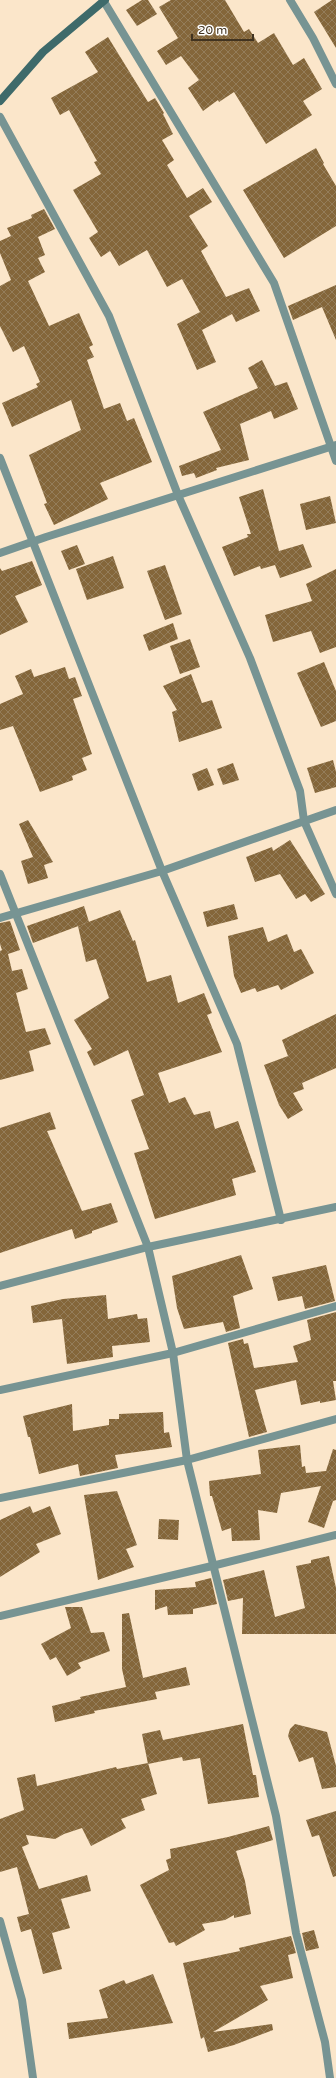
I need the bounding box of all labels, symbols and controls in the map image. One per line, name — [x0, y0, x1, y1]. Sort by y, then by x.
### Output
scale bar — [192, 16, 253, 42]
text: 20 m — [198, 23, 227, 37]

